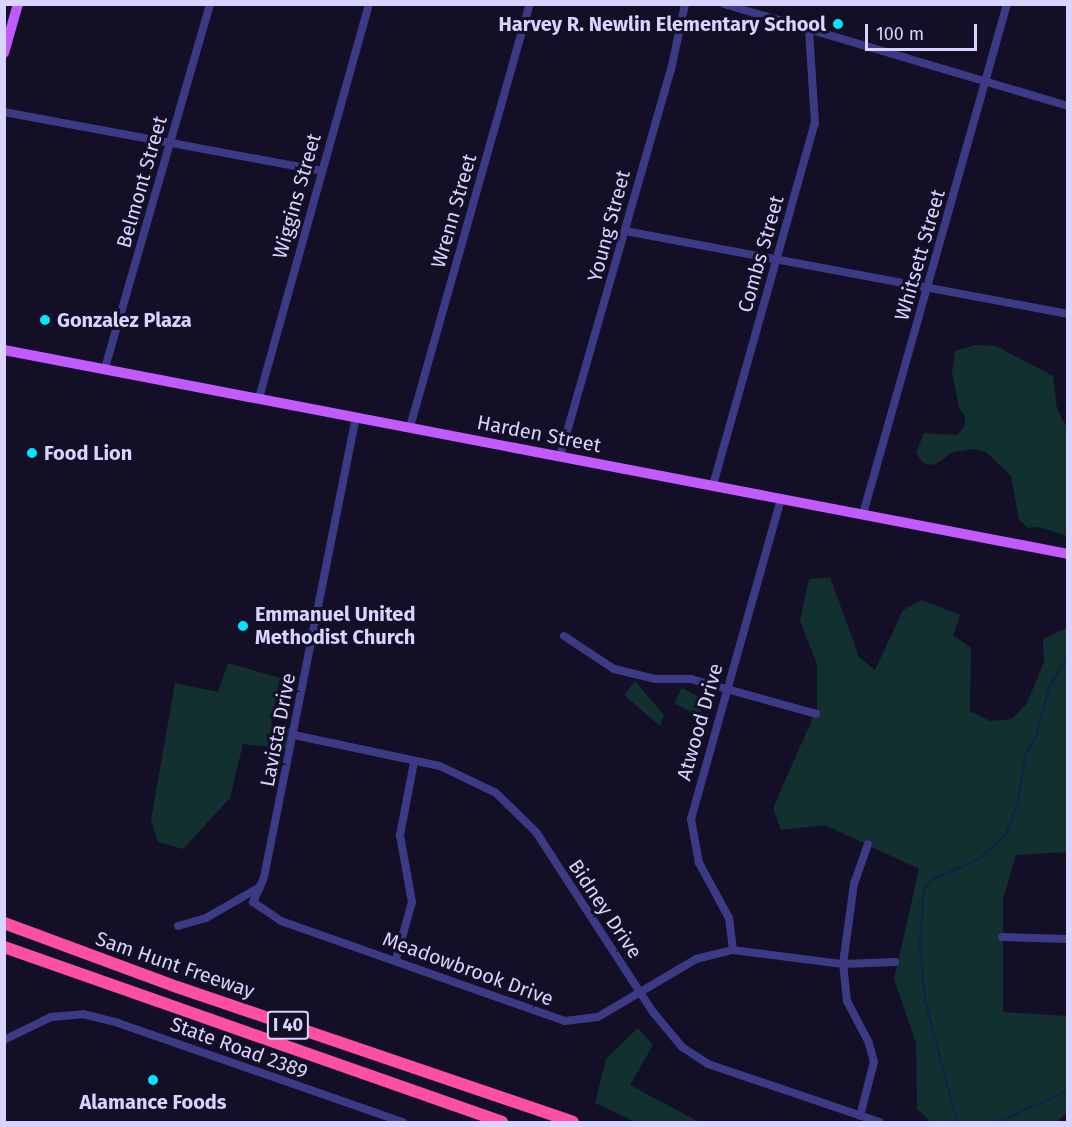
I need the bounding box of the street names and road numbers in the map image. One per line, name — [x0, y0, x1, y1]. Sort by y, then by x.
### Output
street label: Belmont Street — [112, 113, 172, 251]
street label: Wiggins Street — [268, 131, 326, 261]
street label: Wrenn Street — [426, 151, 482, 271]
street label: Young Street — [583, 167, 635, 285]
street label: Whitsett Street — [890, 187, 950, 323]
street label: Combs Street — [733, 193, 789, 315]
street label: Harden Street — [475, 410, 603, 458]
street label: Atwood Drive — [672, 661, 728, 783]
street label: Lavista Drive — [255, 671, 301, 789]
street label: Bidney Drive — [563, 855, 647, 963]
street label: Sam Hunt Freeway — [92, 927, 258, 1003]
street label: Meadowbrook Drive — [379, 927, 557, 1011]
road number: I 40 — [266, 1010, 310, 1040]
street label: State Road 2389 — [167, 1012, 311, 1084]

